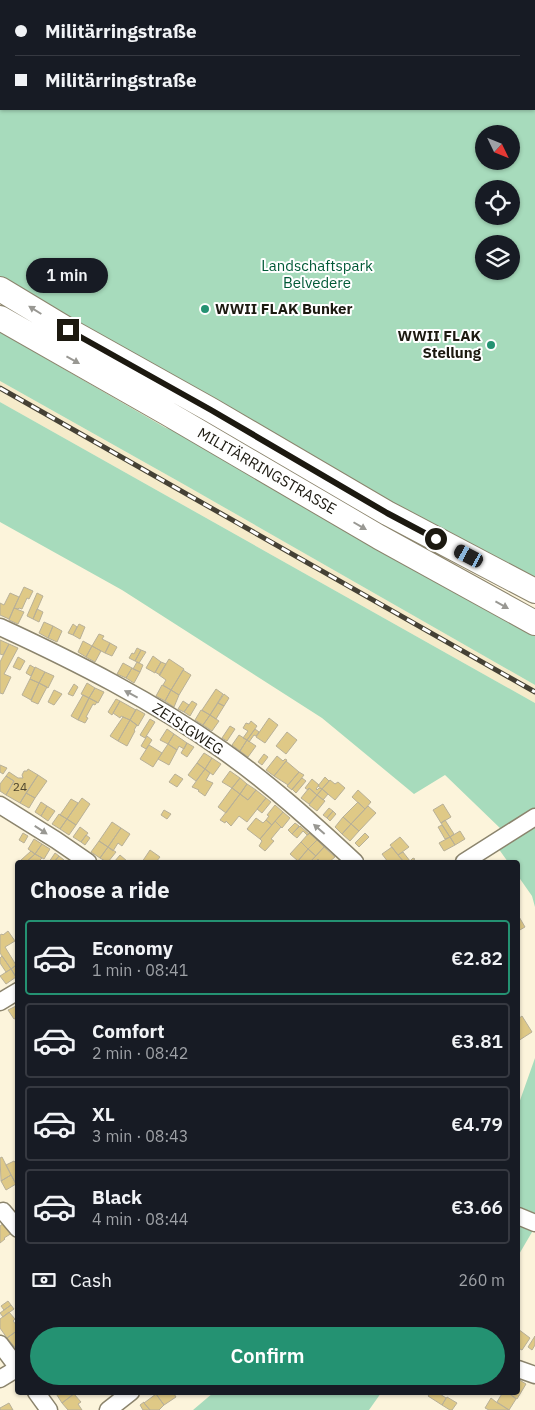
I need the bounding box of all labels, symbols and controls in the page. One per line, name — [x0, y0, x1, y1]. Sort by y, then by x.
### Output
text: Militärringstraße — [45, 19, 197, 43]
text: Militärringstraße — [45, 68, 197, 92]
north arrow — [475, 125, 520, 170]
map controls — [475, 125, 520, 280]
button: locate — [475, 180, 520, 225]
button: layers — [475, 235, 520, 280]
park label: Landschaftspark Belvedere — [261, 256, 373, 292]
callout: 1 min — [27, 258, 109, 292]
text: 1 min — [46, 265, 88, 285]
place label: WWII FLAK Bunker — [215, 299, 353, 318]
marker: WWII FLAK Bunker — [199, 303, 211, 315]
one-way arrow — [28, 306, 42, 315]
route end — [57, 319, 79, 341]
place label: WWII FLAK Stellung — [398, 326, 482, 362]
marker: WWII FLAK Stellung — [485, 339, 497, 351]
one-way arrow — [66, 355, 79, 364]
street label: MILITÄRRINGSTRASSE — [194, 423, 340, 518]
one-way arrow — [353, 522, 368, 530]
route start — [425, 528, 447, 550]
car — [452, 542, 485, 570]
one-way arrow — [495, 601, 510, 609]
one-way arrow — [124, 689, 138, 698]
street label: ZEISIGWEG — [149, 699, 227, 759]
house number: 24 — [13, 779, 27, 794]
one-way arrow — [314, 823, 326, 835]
one-way arrow — [35, 826, 48, 835]
text: Choose a ride — [30, 875, 170, 904]
icon: car — [32, 935, 77, 980]
text: Economy — [92, 936, 173, 960]
text: €2.82 — [451, 946, 503, 970]
text: 1 min · 08:41 — [92, 960, 188, 980]
icon: car — [32, 1018, 77, 1063]
text: Comfort — [92, 1019, 165, 1043]
text: €3.81 — [451, 1029, 503, 1053]
text: 2 min · 08:42 — [92, 1043, 188, 1063]
icon: car — [32, 1101, 77, 1146]
text: XL — [92, 1102, 115, 1126]
text: €4.79 — [451, 1112, 503, 1136]
text: 3 min · 08:43 — [92, 1126, 188, 1146]
icon: car — [32, 1184, 77, 1229]
text: Black — [92, 1185, 142, 1209]
text: €3.66 — [451, 1195, 503, 1219]
text: 4 min · 08:44 — [92, 1209, 188, 1229]
icon: cash — [30, 1266, 58, 1294]
text: Cash — [70, 1268, 112, 1292]
text: 260 m — [458, 1270, 505, 1290]
button: Confirm — [30, 1327, 505, 1385]

